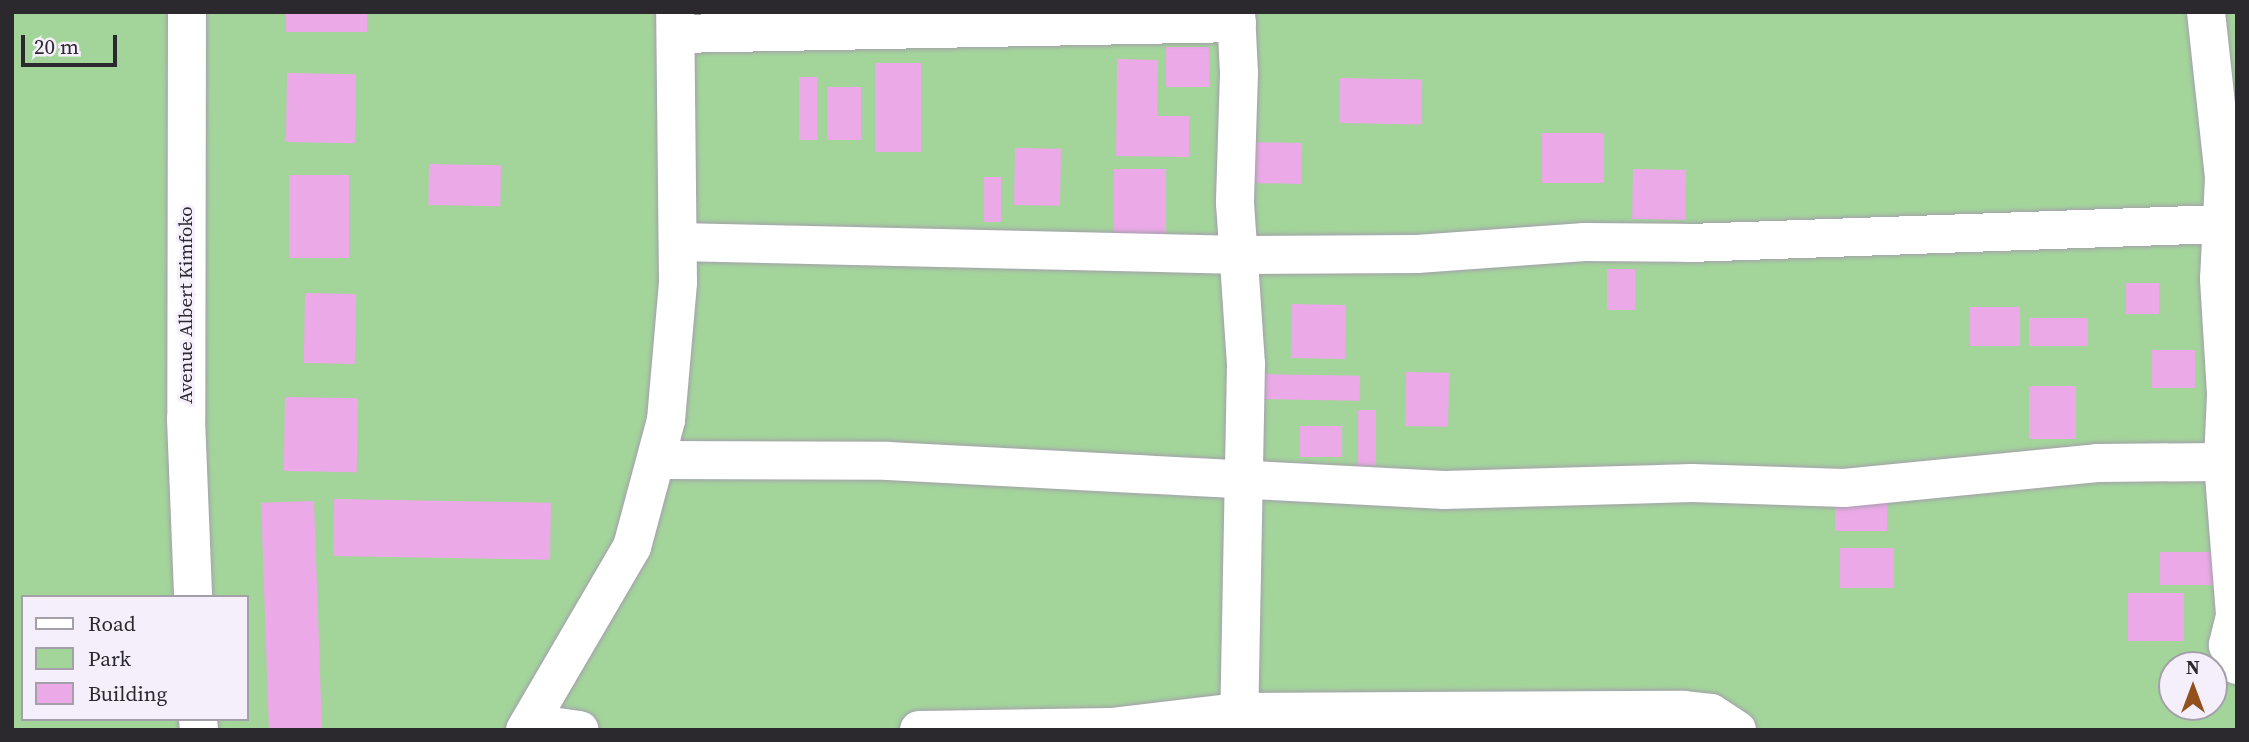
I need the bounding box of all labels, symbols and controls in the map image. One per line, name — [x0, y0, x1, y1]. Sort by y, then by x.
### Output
scale bar — [24, 21, 121, 65]
text: 20 m — [34, 32, 79, 61]
street label: Avenue Albert Kimfoko — [175, 206, 197, 404]
legend — [21, 595, 248, 721]
text: Road — [88, 609, 136, 638]
text: Park — [88, 644, 131, 673]
north arrow — [2158, 651, 2228, 721]
text: N — [2186, 654, 2200, 680]
text: Building — [88, 679, 167, 708]

